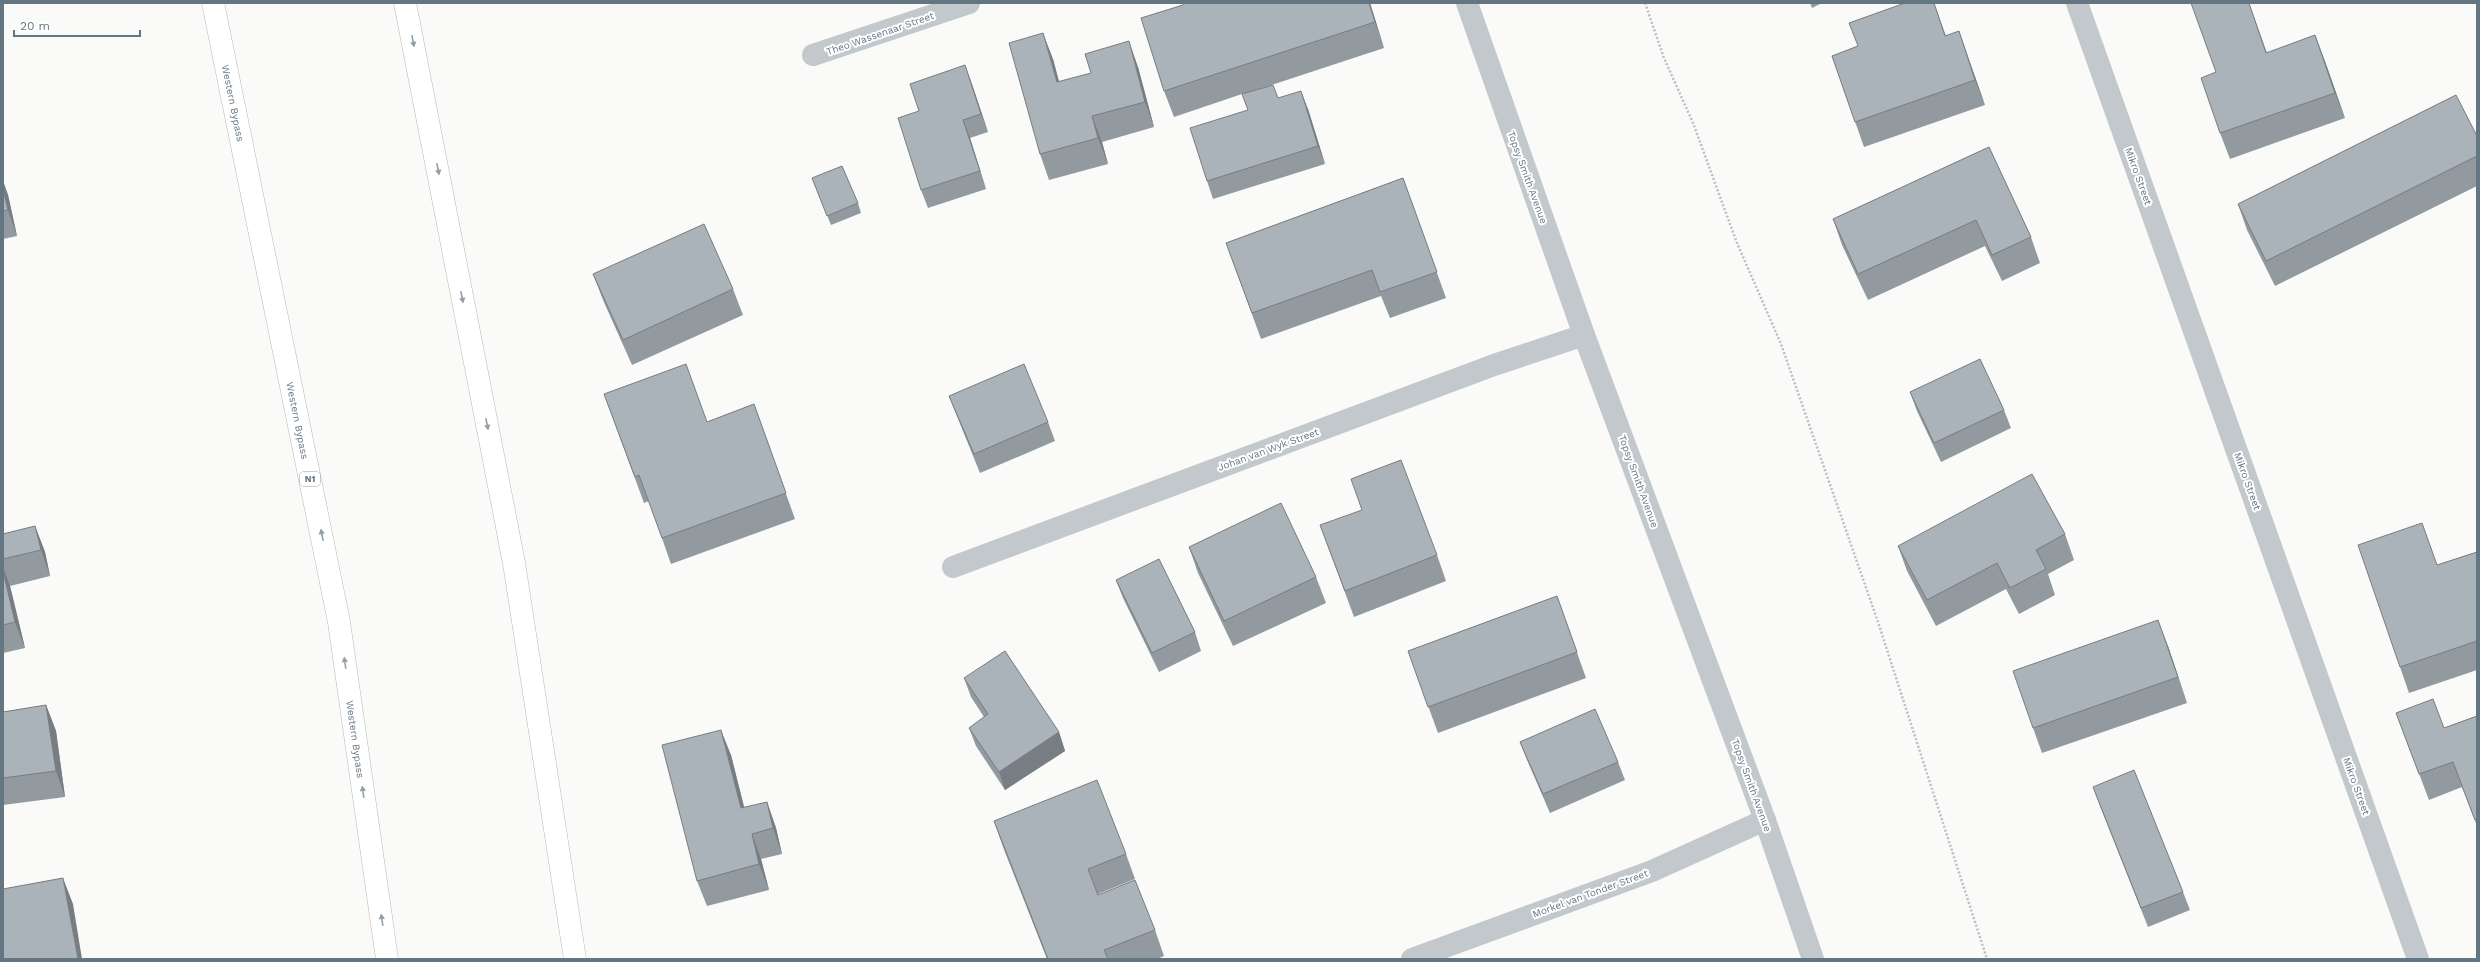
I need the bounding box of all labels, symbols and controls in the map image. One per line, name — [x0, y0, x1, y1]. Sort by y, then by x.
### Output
street label: Theo Wassenaar Street — [825, 10, 936, 57]
scale bar — [14, 12, 140, 38]
text: 20 m — [20, 19, 50, 33]
one-way arrow — [410, 35, 416, 47]
street label: Western Bypass — [220, 64, 246, 142]
street label: Topsy Smith Avenue — [1506, 129, 1550, 225]
street label: Mikro Street — [2123, 146, 2154, 207]
one-way arrow — [435, 163, 441, 175]
one-way arrow — [460, 290, 466, 303]
street label: Western Bypass — [284, 381, 311, 460]
one-way arrow — [484, 418, 490, 430]
street label: Johan van Wyk Street — [1216, 426, 1321, 473]
street label: Topsy Smith Avenue — [1617, 433, 1661, 529]
street label: Mikro Street — [2232, 451, 2263, 512]
road number: N1 — [300, 472, 320, 486]
one-way arrow — [318, 529, 324, 541]
one-way arrow — [342, 657, 348, 669]
street label: Western Bypass — [344, 700, 366, 779]
street label: Topsy Smith Avenue — [1730, 737, 1774, 833]
street label: Mikro Street — [2341, 756, 2372, 817]
one-way arrow — [360, 786, 366, 798]
street label: Morkel van Tonder Street — [1531, 867, 1650, 920]
one-way arrow — [379, 914, 385, 926]

